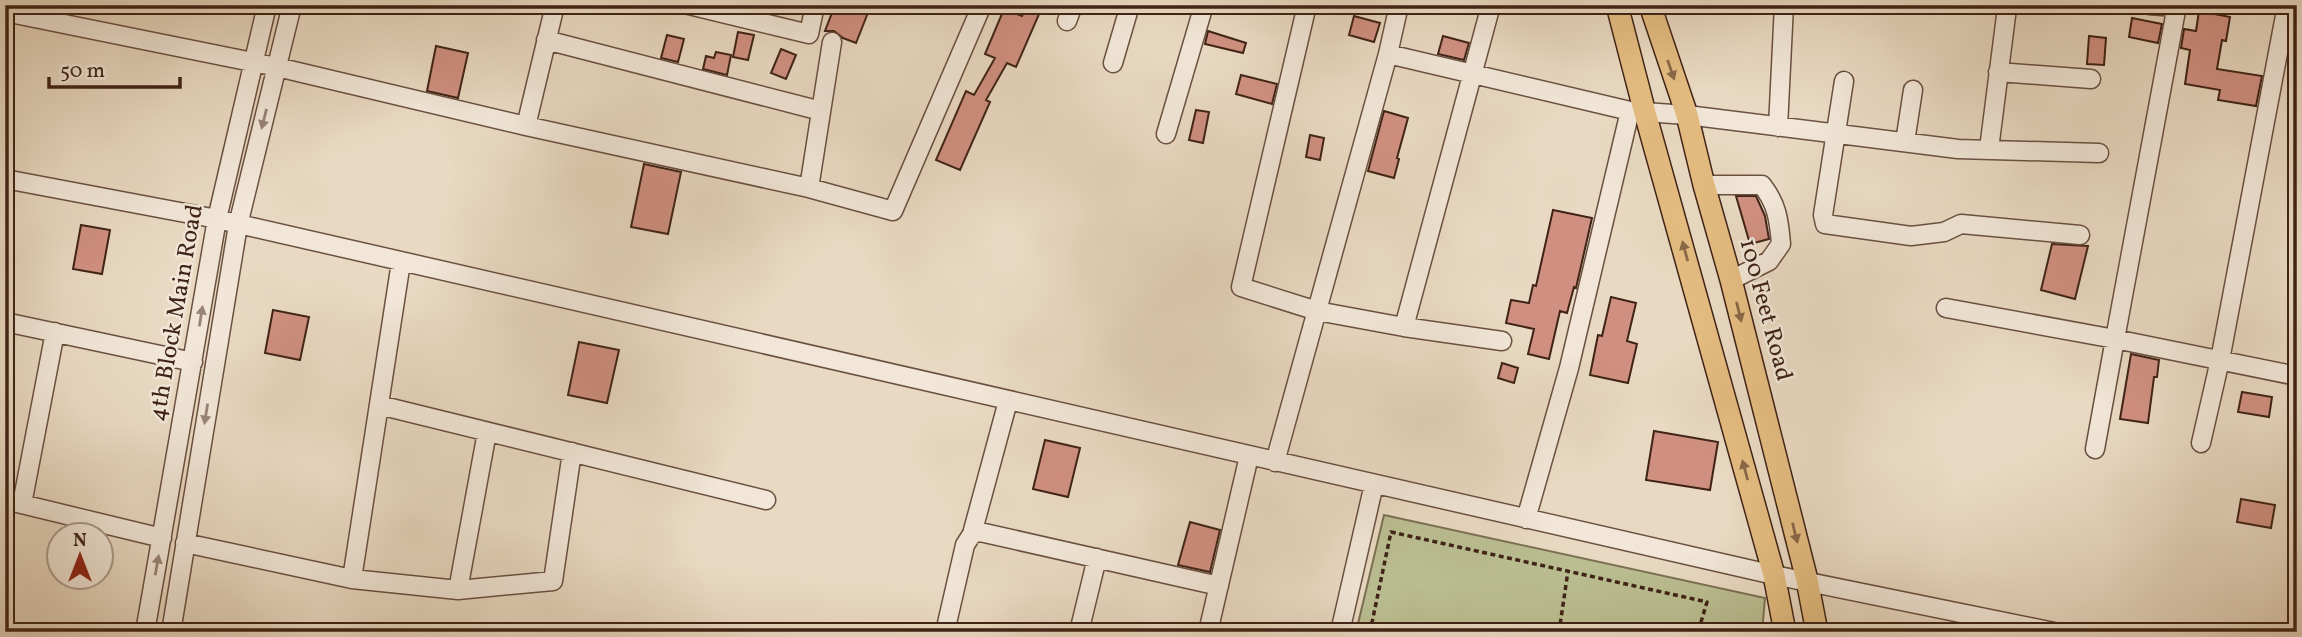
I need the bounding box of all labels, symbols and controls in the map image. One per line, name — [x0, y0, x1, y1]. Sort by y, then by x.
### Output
scale bar — [49, 46, 180, 90]
text: 50 m — [60, 57, 105, 86]
one-way arrow — [1666, 60, 1677, 81]
one-way arrow — [258, 108, 269, 130]
street label: 4th Block Main Road — [141, 202, 213, 424]
street label: 100 Feet Road — [1730, 235, 1800, 385]
one-way arrow — [1679, 240, 1689, 261]
one-way arrow — [1734, 302, 1745, 324]
one-way arrow — [196, 305, 207, 327]
one-way arrow — [200, 403, 211, 425]
one-way arrow — [1739, 459, 1750, 481]
north arrow — [46, 522, 116, 592]
one-way arrow — [1790, 522, 1801, 544]
text: N — [73, 528, 87, 554]
one-way arrow — [152, 554, 163, 576]

